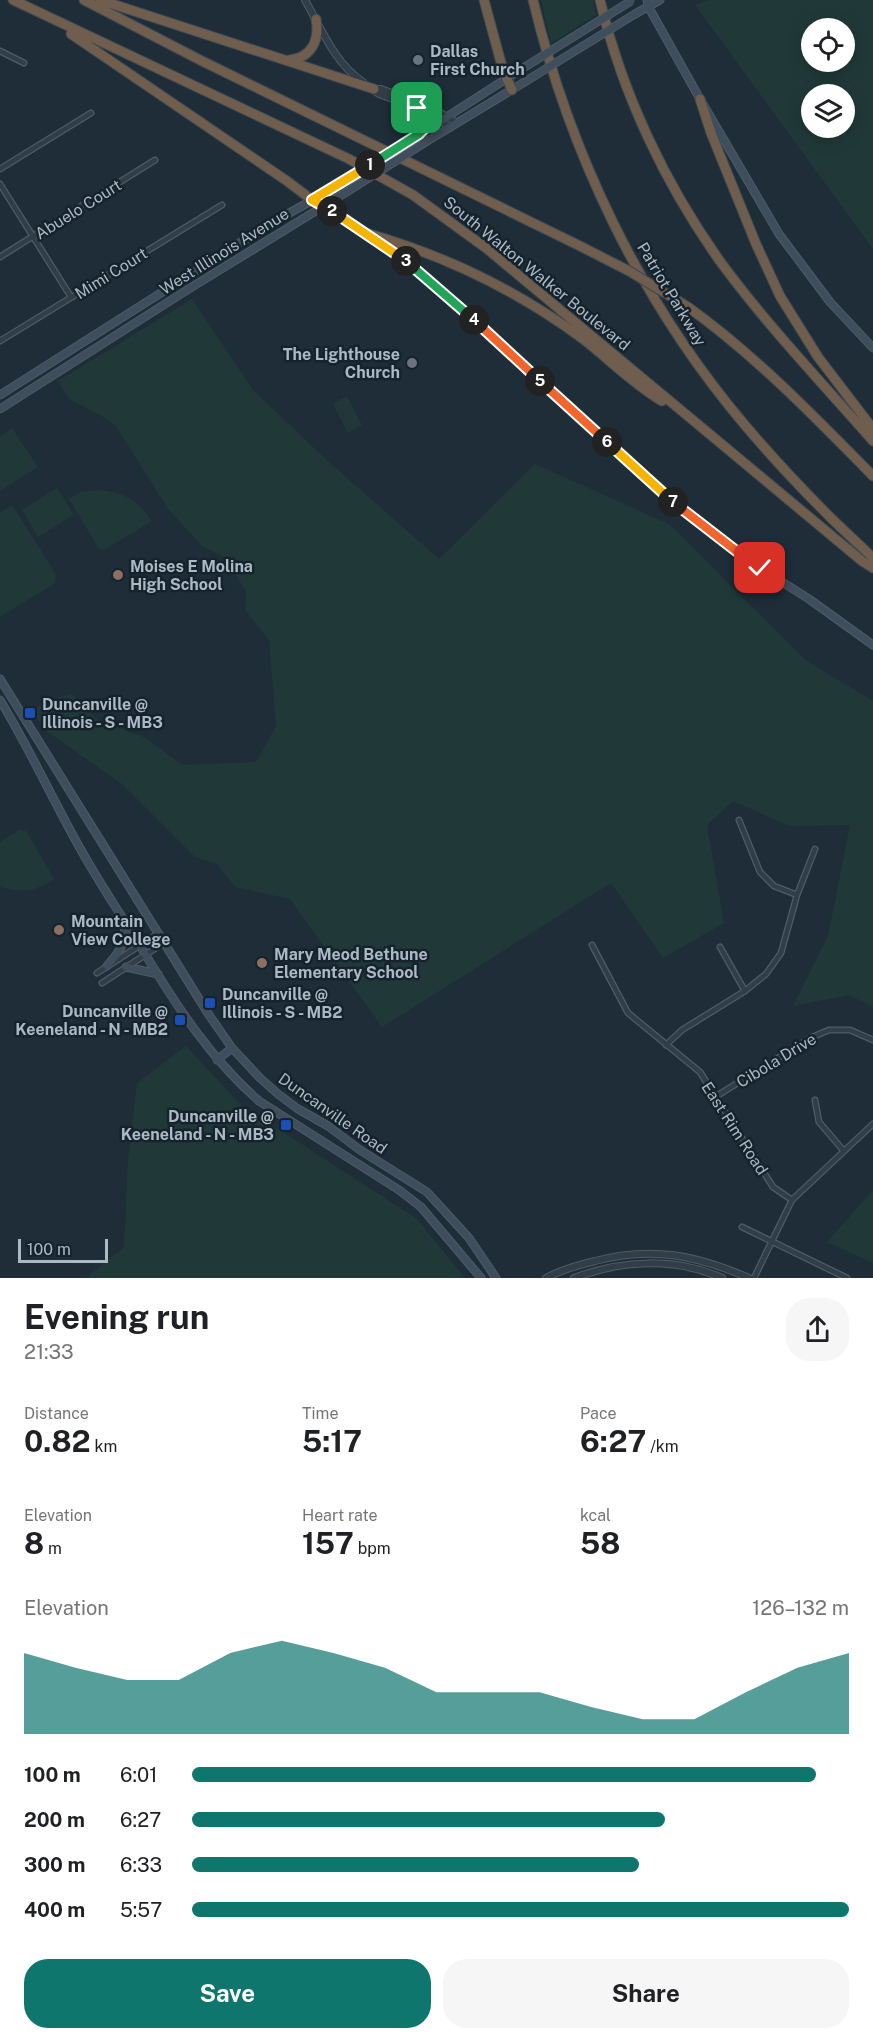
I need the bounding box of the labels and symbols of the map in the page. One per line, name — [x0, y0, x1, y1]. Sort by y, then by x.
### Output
place label: Dallas First Church — [430, 42, 525, 79]
marker: Dallas First Church — [411, 53, 425, 67]
pin — [391, 82, 442, 133]
pin: 1 — [355, 150, 385, 180]
street label: Abuelo Court — [32, 175, 125, 243]
street label: South Walton Walker Boulevard — [440, 192, 634, 355]
pin: 2 — [317, 196, 347, 226]
street label: West Illinois Avenue — [156, 204, 292, 299]
street label: Patriot Parkway — [633, 239, 710, 350]
street label: Mimi Court — [72, 244, 151, 303]
pin: 3 — [391, 246, 421, 276]
pin: 4 — [459, 305, 489, 335]
place label: The Lighthouse Church — [283, 345, 400, 382]
marker: The Lighthouse Church — [405, 356, 419, 370]
pin: 5 — [525, 366, 555, 396]
pin: 6 — [592, 427, 622, 457]
pin: 7 — [658, 487, 688, 517]
pin — [734, 542, 785, 593]
place label: Moises E Molina High School — [130, 557, 253, 594]
marker: Moises E Molina High School — [111, 568, 125, 582]
place label: Duncanville @ Illinois - S - MB3 — [42, 695, 163, 732]
marker: Duncanville @ Illinois - S - MB3 — [23, 706, 37, 720]
place label: Mountain View College — [71, 912, 170, 949]
marker: Mountain View College — [52, 923, 66, 937]
place label: Mary Meod Bethune Elementary School — [274, 945, 428, 982]
marker: Mary Meod Bethune Elementary School — [255, 956, 269, 970]
place label: Duncanville @ Illinois - S - MB2 — [222, 985, 342, 1022]
marker: Duncanville @ Illinois - S - MB2 — [203, 996, 217, 1010]
place label: Duncanville @ Keeneland - N - MB2 — [15, 1002, 168, 1039]
marker: Duncanville @ Keeneland - N - MB2 — [173, 1013, 187, 1027]
street label: Cibola Drive — [733, 1029, 819, 1092]
street label: Duncanville Road — [275, 1069, 391, 1158]
street label: East Rim Road — [697, 1078, 772, 1178]
place label: Duncanville @ Keeneland - N - MB3 — [121, 1107, 274, 1144]
marker: Duncanville @ Keeneland - N - MB3 — [279, 1118, 293, 1132]
scale bar — [18, 1236, 108, 1264]

